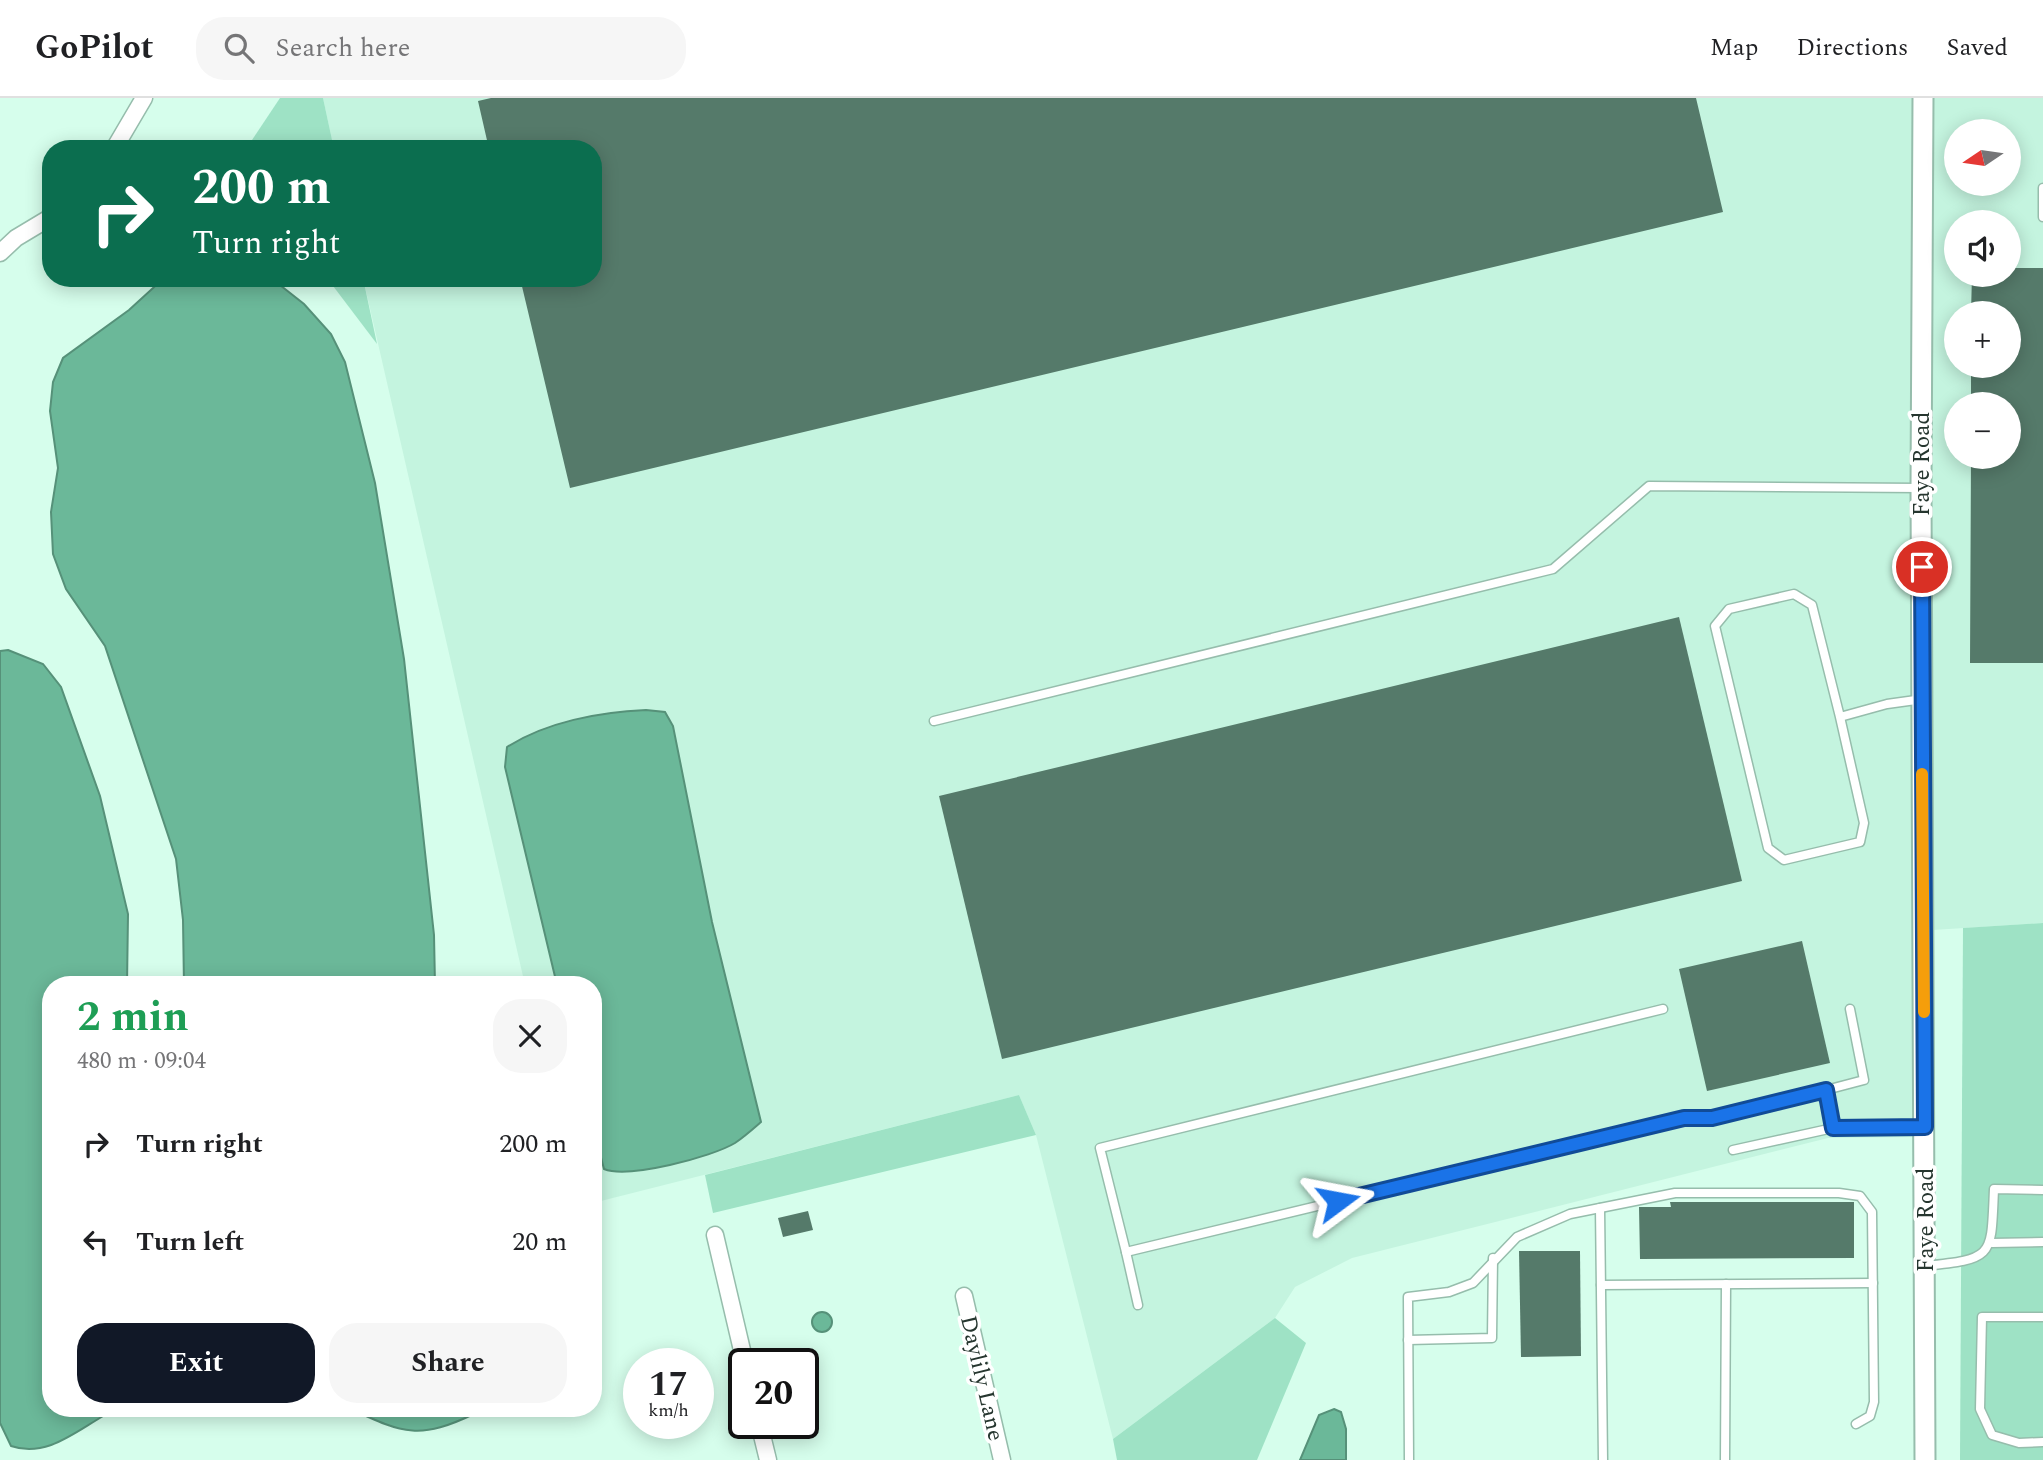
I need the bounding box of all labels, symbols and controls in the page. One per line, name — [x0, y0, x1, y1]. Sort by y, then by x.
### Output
search box — [196, 17, 686, 80]
text: GoPilot — [35, 23, 154, 73]
text: Search here — [276, 28, 410, 68]
icon: search — [220, 29, 258, 67]
text: Map — [1710, 30, 1758, 66]
text: Directions — [1796, 30, 1908, 66]
text: Saved — [1946, 30, 2008, 66]
north arrow — [1944, 119, 2021, 196]
map controls — [1944, 119, 2021, 469]
text: 200 m — [192, 151, 331, 226]
icon: right — [77, 168, 168, 259]
button: sound — [1944, 210, 2021, 287]
text: Turn right — [192, 219, 340, 268]
button: + — [1944, 301, 2021, 378]
button: − — [1944, 392, 2021, 469]
street label: Faye Road — [1905, 412, 1940, 516]
pin — [1892, 537, 1952, 597]
icon: arrive — [1903, 548, 1941, 586]
text: 2 min — [77, 986, 189, 1049]
button: close — [493, 999, 567, 1073]
text: 480 m · 09:04 — [77, 1044, 206, 1079]
text: Turn right — [136, 1124, 263, 1164]
text: 200 m — [499, 1124, 567, 1164]
icon: right — [77, 1125, 115, 1163]
position arrow — [1301, 1164, 1375, 1238]
street label: Faye Road — [1909, 1168, 1944, 1272]
text: Turn left — [136, 1222, 244, 1262]
text: 20 m — [512, 1222, 567, 1262]
icon: left — [77, 1223, 115, 1261]
street label: Daylily Lane — [950, 1312, 1013, 1445]
button: Exit — [77, 1323, 315, 1403]
button: Share — [329, 1323, 567, 1403]
speed limit sign: 20 — [728, 1348, 819, 1439]
text: 17 — [649, 1358, 688, 1411]
text: km/h — [648, 1397, 689, 1424]

